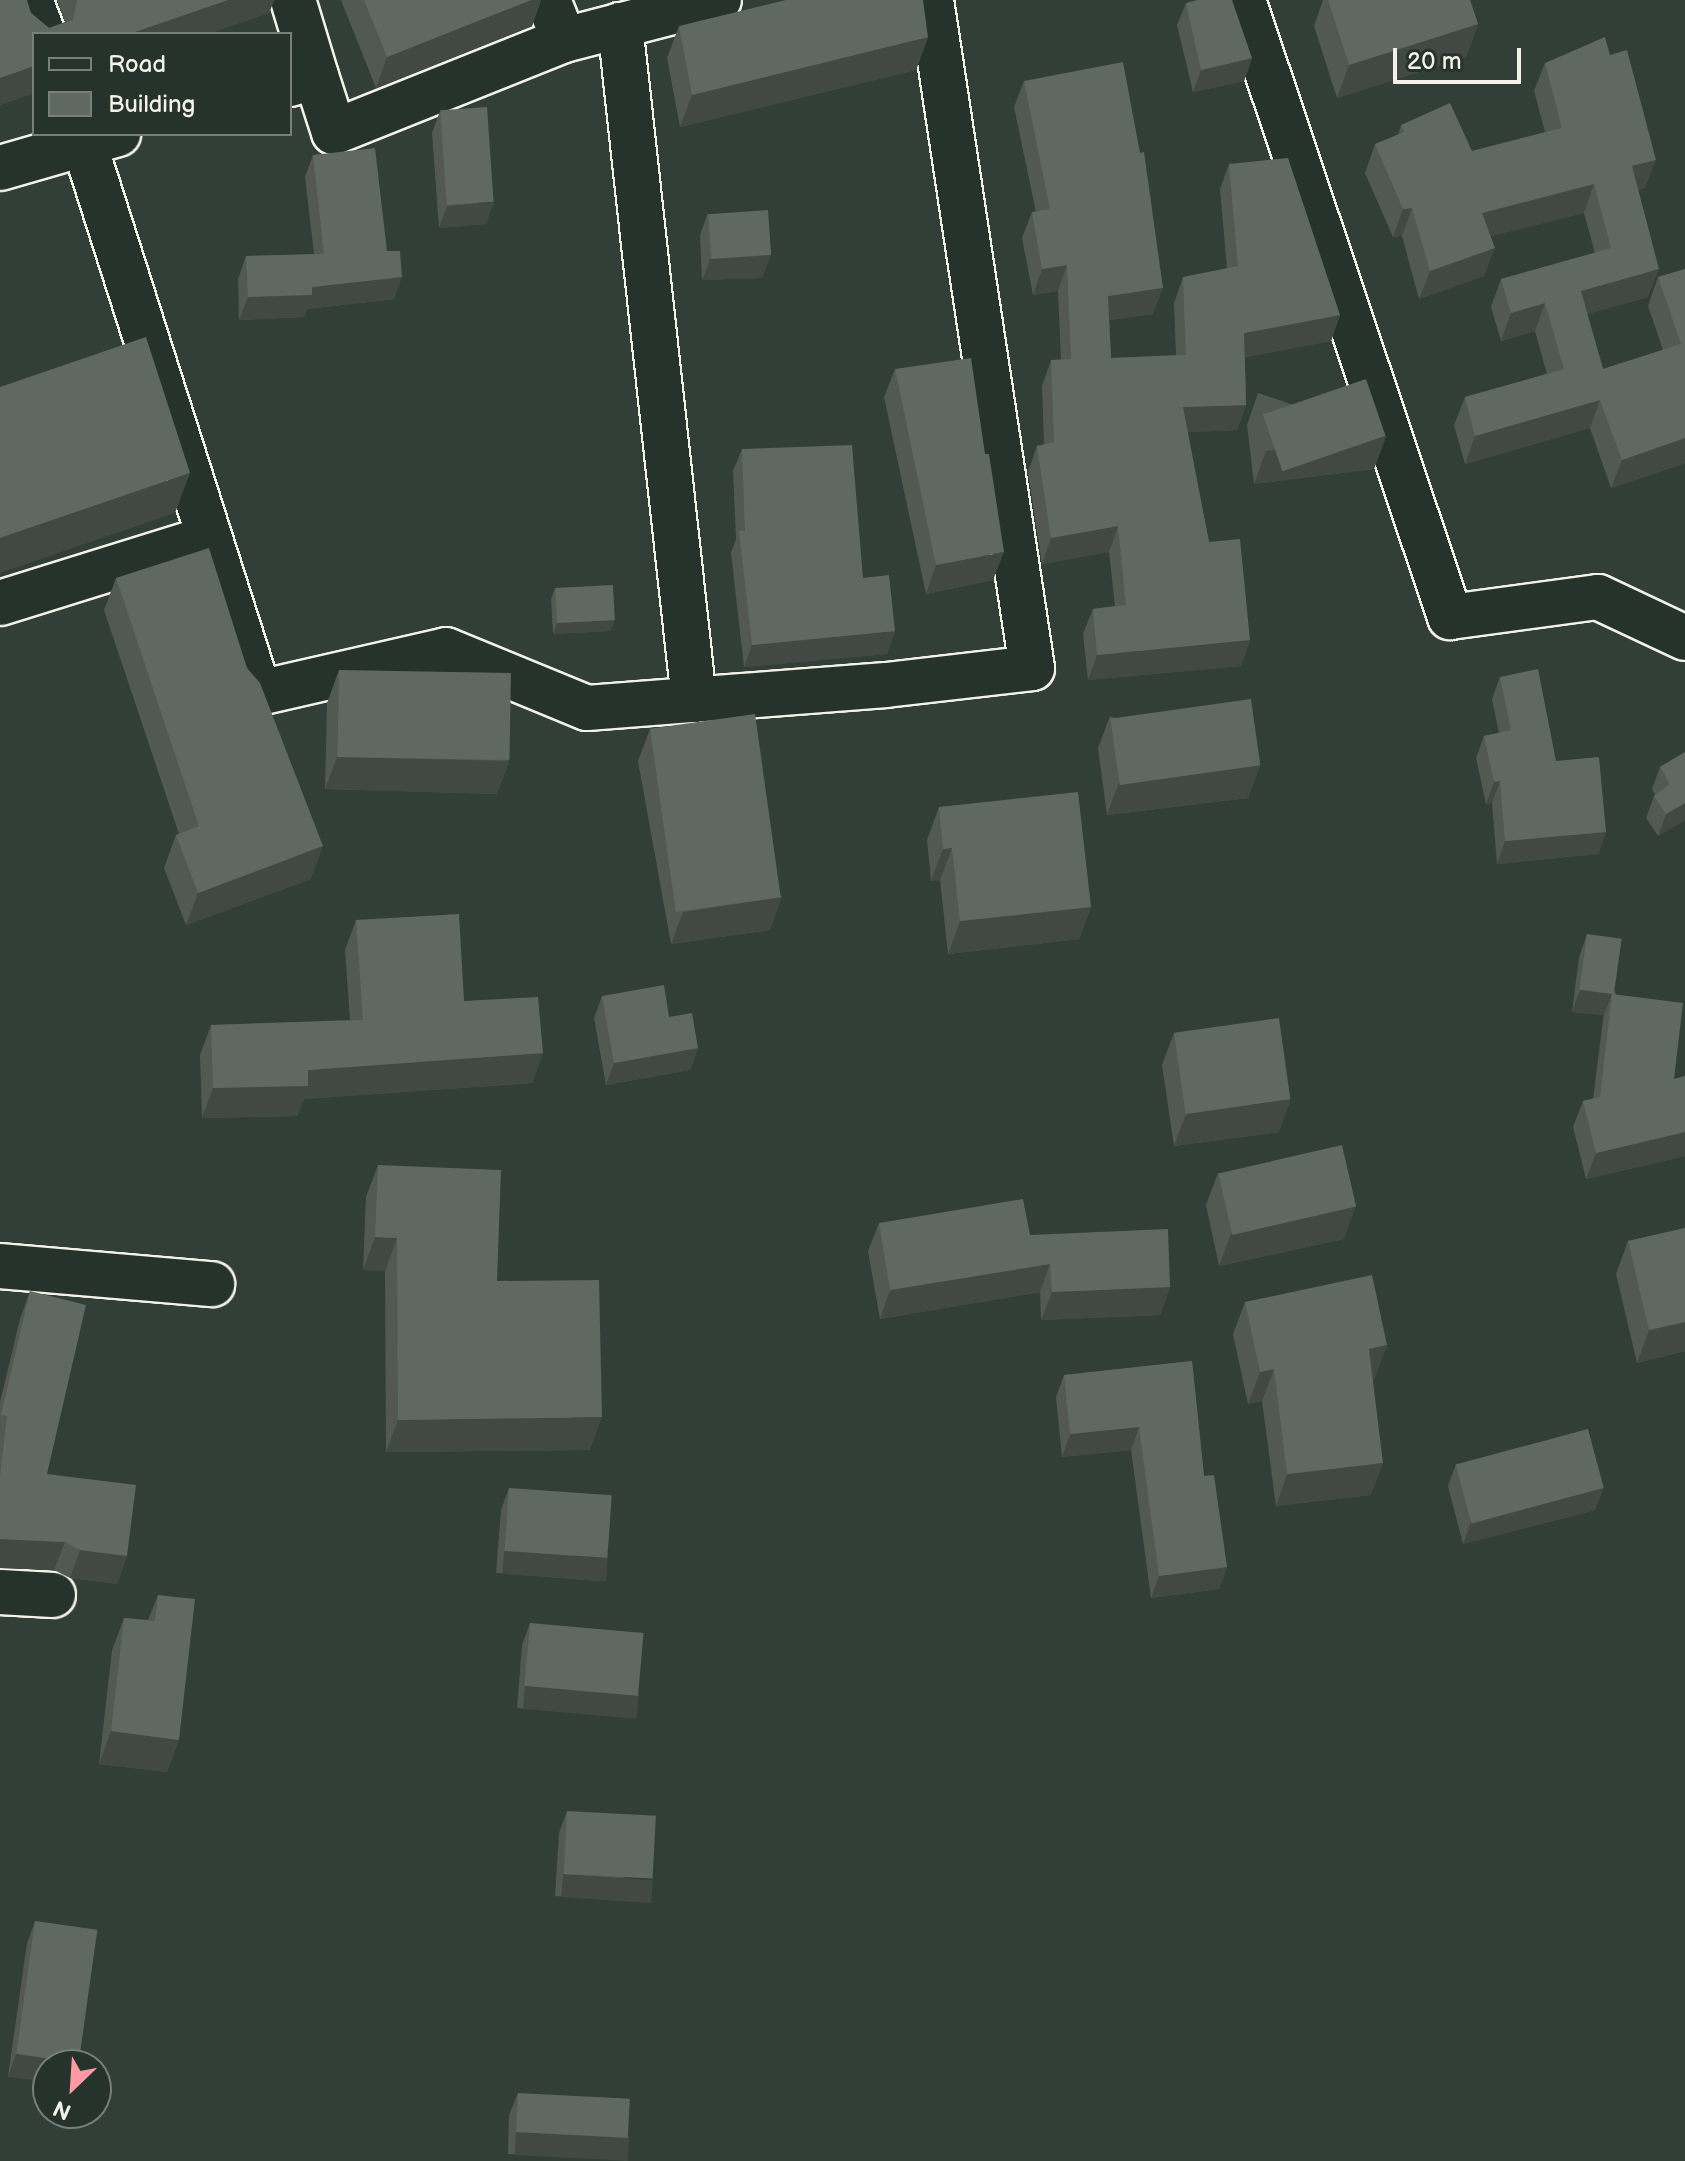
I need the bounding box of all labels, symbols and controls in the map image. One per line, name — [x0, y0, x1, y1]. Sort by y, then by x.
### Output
legend — [32, 32, 292, 136]
scale bar — [1397, 32, 1525, 82]
text: 20 m — [1407, 47, 1462, 76]
text: Road — [108, 50, 166, 79]
text: Building — [108, 90, 195, 119]
north arrow — [32, 2049, 112, 2129]
text: N — [49, 2094, 76, 2125]

